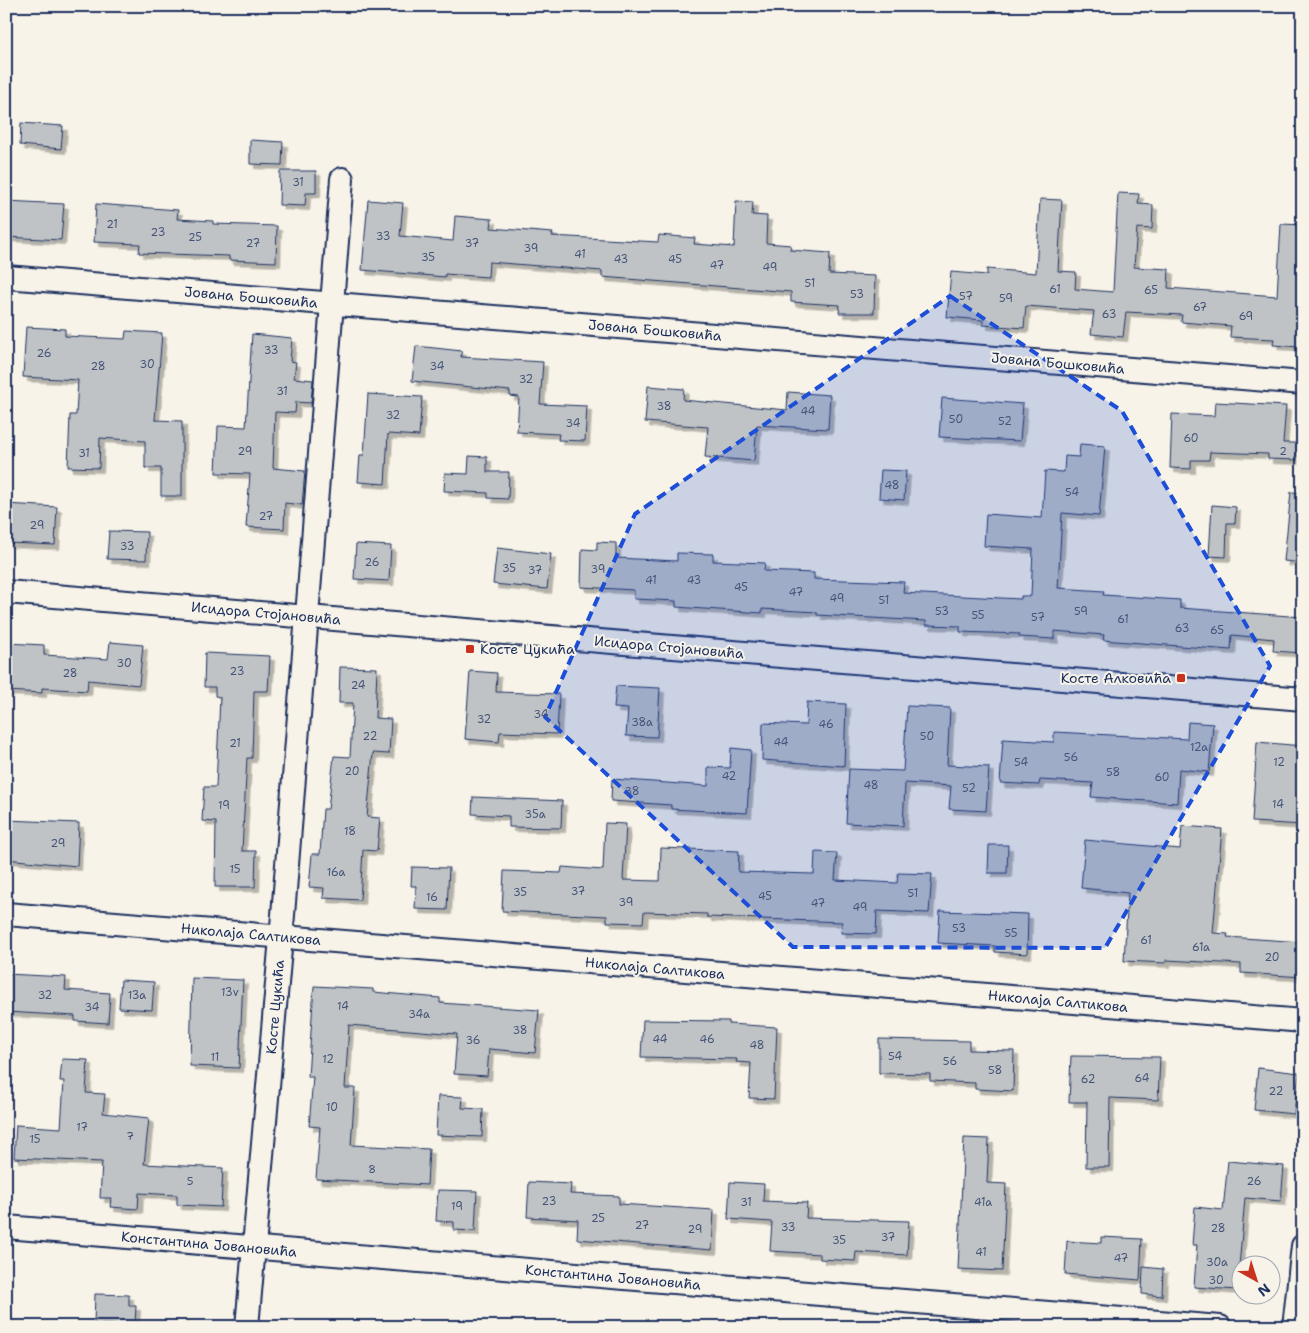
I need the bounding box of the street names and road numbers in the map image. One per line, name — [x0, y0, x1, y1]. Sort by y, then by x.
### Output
street label: Јована Бошковића — [184, 282, 319, 312]
street label: Јована Бошковића — [588, 315, 723, 345]
street label: Јована Бошковића — [991, 348, 1126, 378]
street label: Исидора Стојановића — [190, 597, 342, 629]
street label: Исидора Стојановића — [593, 631, 745, 663]
street label: Николаја Салтикова — [180, 919, 322, 949]
street label: Николаја Салтикова — [584, 953, 726, 983]
street label: Косте Цукића — [262, 959, 288, 1055]
street label: Николаја Салтикова — [987, 986, 1129, 1016]
street label: Константина Јовановића — [120, 1227, 298, 1261]
street label: Константина Јовановића — [524, 1260, 702, 1294]

